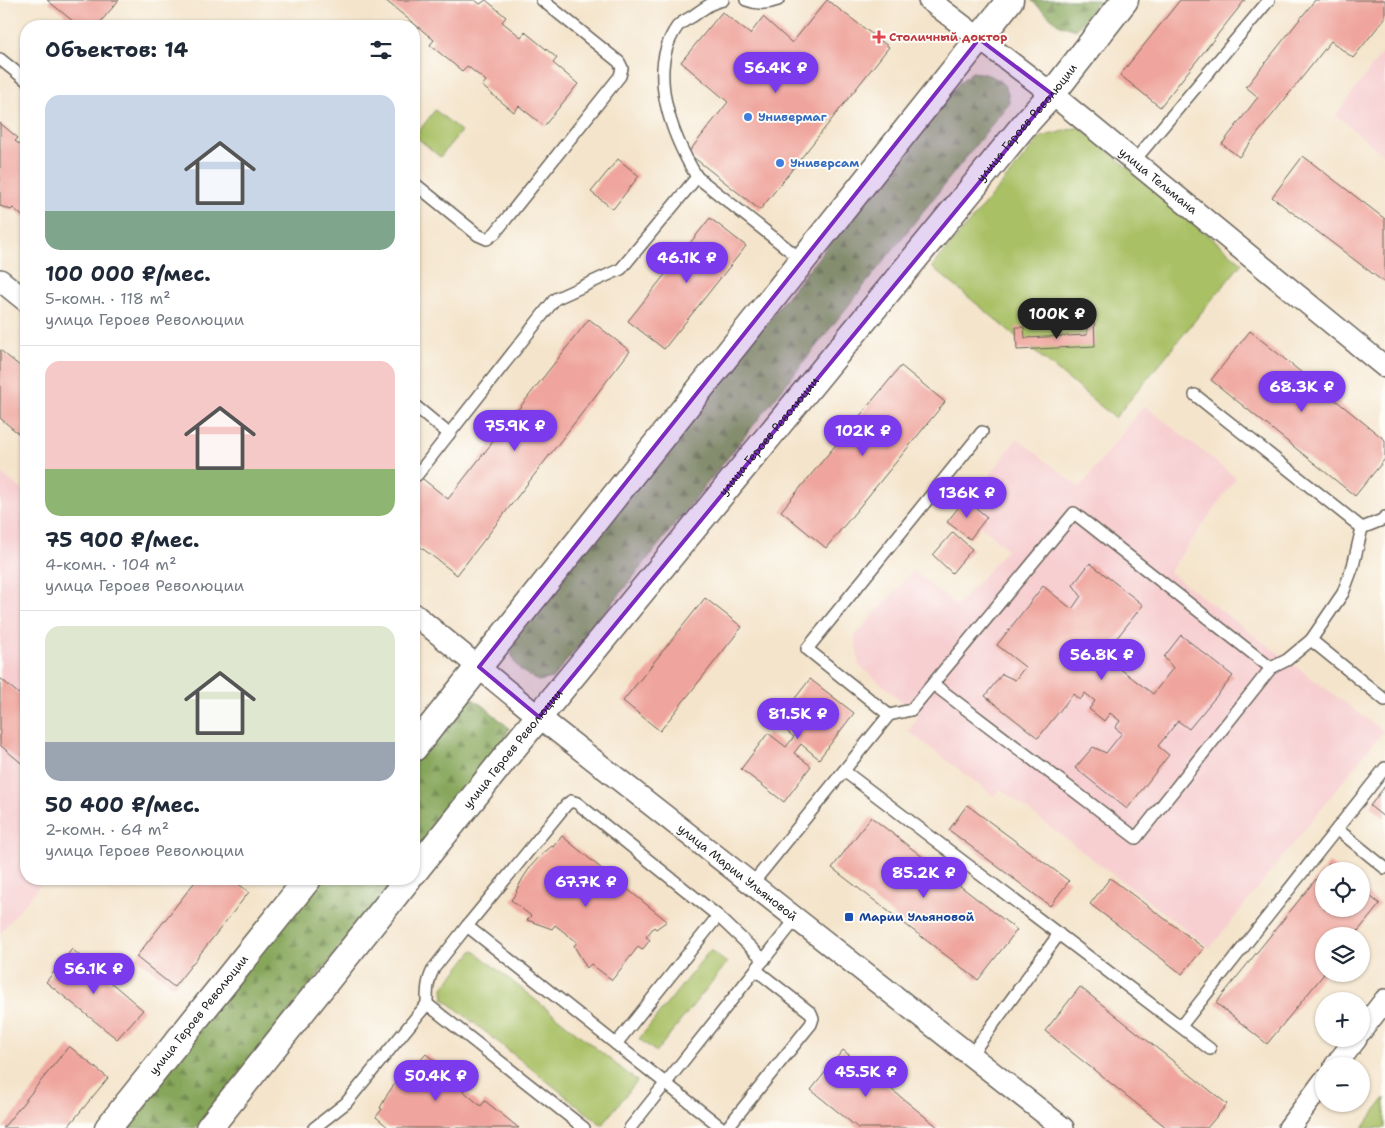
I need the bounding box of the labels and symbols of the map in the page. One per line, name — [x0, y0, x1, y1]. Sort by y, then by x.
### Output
place label: Столичный доктор — [889, 29, 1007, 45]
marker: Столичный доктор — [873, 31, 885, 43]
pin: 56.4K ₽ — [730, 52, 822, 94]
street label: улица Героев Революции — [973, 60, 1081, 185]
place label: Универмаг — [758, 109, 828, 125]
marker: Универмаг — [742, 111, 754, 123]
street label: улица Тельмана — [1115, 144, 1201, 218]
place label: Универсам — [790, 155, 859, 171]
marker: Универсам — [774, 157, 786, 169]
pin: 46.1K ₽ — [641, 242, 733, 284]
pin: 100K ₽ — [1016, 298, 1098, 340]
pin: 68.3K ₽ — [1256, 370, 1348, 413]
street label: улица Героев Революции — [715, 373, 823, 499]
pin: 75.9K ₽ — [469, 410, 561, 452]
pin: 102K ₽ — [822, 414, 904, 457]
pin: 136K ₽ — [926, 476, 1008, 519]
pin: 56.8K ₽ — [1056, 638, 1148, 681]
street label: улица Героев Революции — [460, 686, 566, 812]
pin: 81.5K ₽ — [752, 698, 844, 740]
street label: улица Марии Ульяновой — [674, 821, 801, 925]
pin: 85.2K ₽ — [878, 856, 970, 899]
pin: 67.7K ₽ — [540, 866, 632, 908]
place label: Марии Ульяновой — [859, 909, 975, 925]
marker: Марии Ульяновой — [843, 911, 855, 923]
pin: 56.1K ₽ — [48, 952, 140, 995]
street label: улица Героев Революции — [146, 952, 252, 1078]
pin: 45.5K ₽ — [820, 1056, 912, 1098]
pin: 50.4K ₽ — [390, 1060, 482, 1102]

